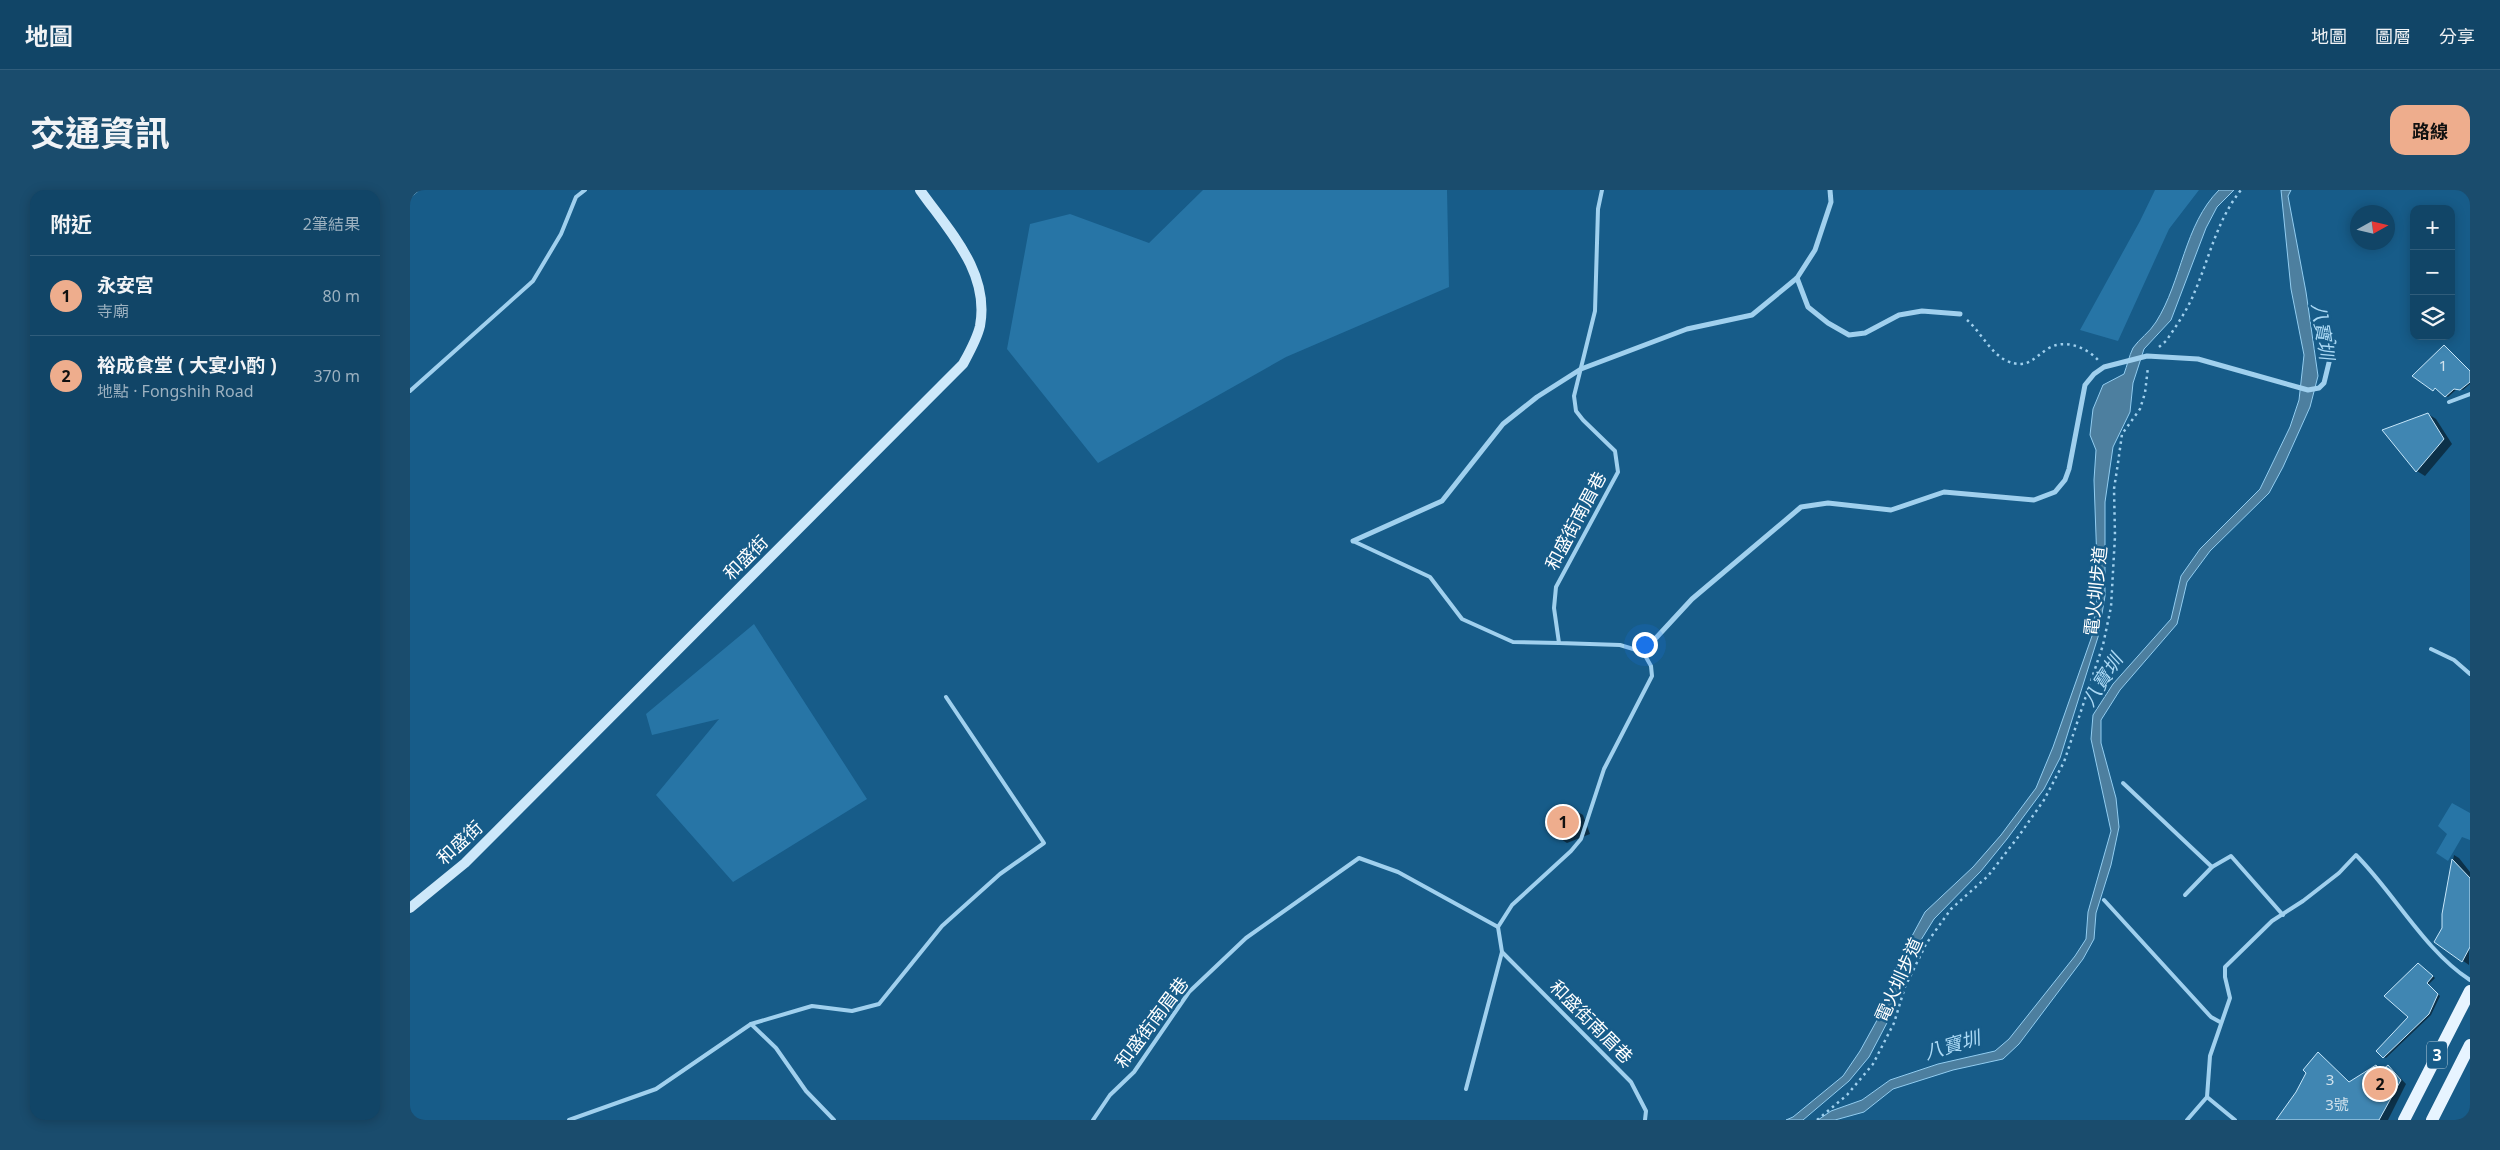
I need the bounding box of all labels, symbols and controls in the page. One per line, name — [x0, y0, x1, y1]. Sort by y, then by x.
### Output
text: 地圖 — [25, 19, 73, 52]
text: 地圖 — [2311, 24, 2347, 48]
text: 圖層 — [2375, 24, 2411, 48]
text: 分享 — [2439, 24, 2475, 48]
button: 路線 — [2390, 105, 2470, 155]
text: 交通資訊 — [30, 109, 170, 156]
north arrow — [2350, 205, 2395, 250]
map controls — [2410, 205, 2455, 340]
button: + — [2410, 205, 2455, 250]
text: 附近 — [50, 210, 92, 238]
text: 2筆結果 — [303, 213, 360, 235]
button: − — [2410, 250, 2455, 295]
text: 永安宮 — [97, 272, 154, 298]
text: 1 — [61, 285, 71, 307]
text: 80 m — [323, 285, 360, 307]
button: layers — [2410, 295, 2455, 340]
text: 寺廟 — [97, 300, 129, 322]
water label: 八寶圳 — [2306, 301, 2341, 364]
text: 裕成食堂 ( 大宴小酌 ) — [97, 352, 277, 378]
house number: 1 — [2439, 355, 2447, 375]
text: 2 — [61, 365, 71, 387]
text: 370 m — [313, 365, 360, 387]
text: 地點 · Fongshih Road — [97, 380, 254, 402]
street label: 和盛街南眉巷 — [1539, 467, 1611, 574]
street label: 和盛街 — [718, 530, 773, 585]
street label: 電火圳步道 — [2078, 545, 2112, 637]
your location — [1632, 632, 1658, 658]
water label: 八寶圳 — [2076, 647, 2130, 711]
pin: 1 — [1547, 803, 1579, 841]
street label: 和盛街 — [431, 815, 487, 869]
street label: 電火圳步道 — [1869, 934, 1927, 1026]
street label: 和盛街南眉巷 — [1109, 972, 1193, 1073]
street label: 和盛街南眉巷 — [1545, 975, 1638, 1068]
water label: 八寶圳 — [1921, 1024, 1986, 1065]
road number: 3 — [2427, 1042, 2447, 1068]
pin: 2 — [2364, 1065, 2396, 1103]
house number: 3 — [2326, 1069, 2334, 1089]
house number: 3號 — [2325, 1094, 2349, 1114]

